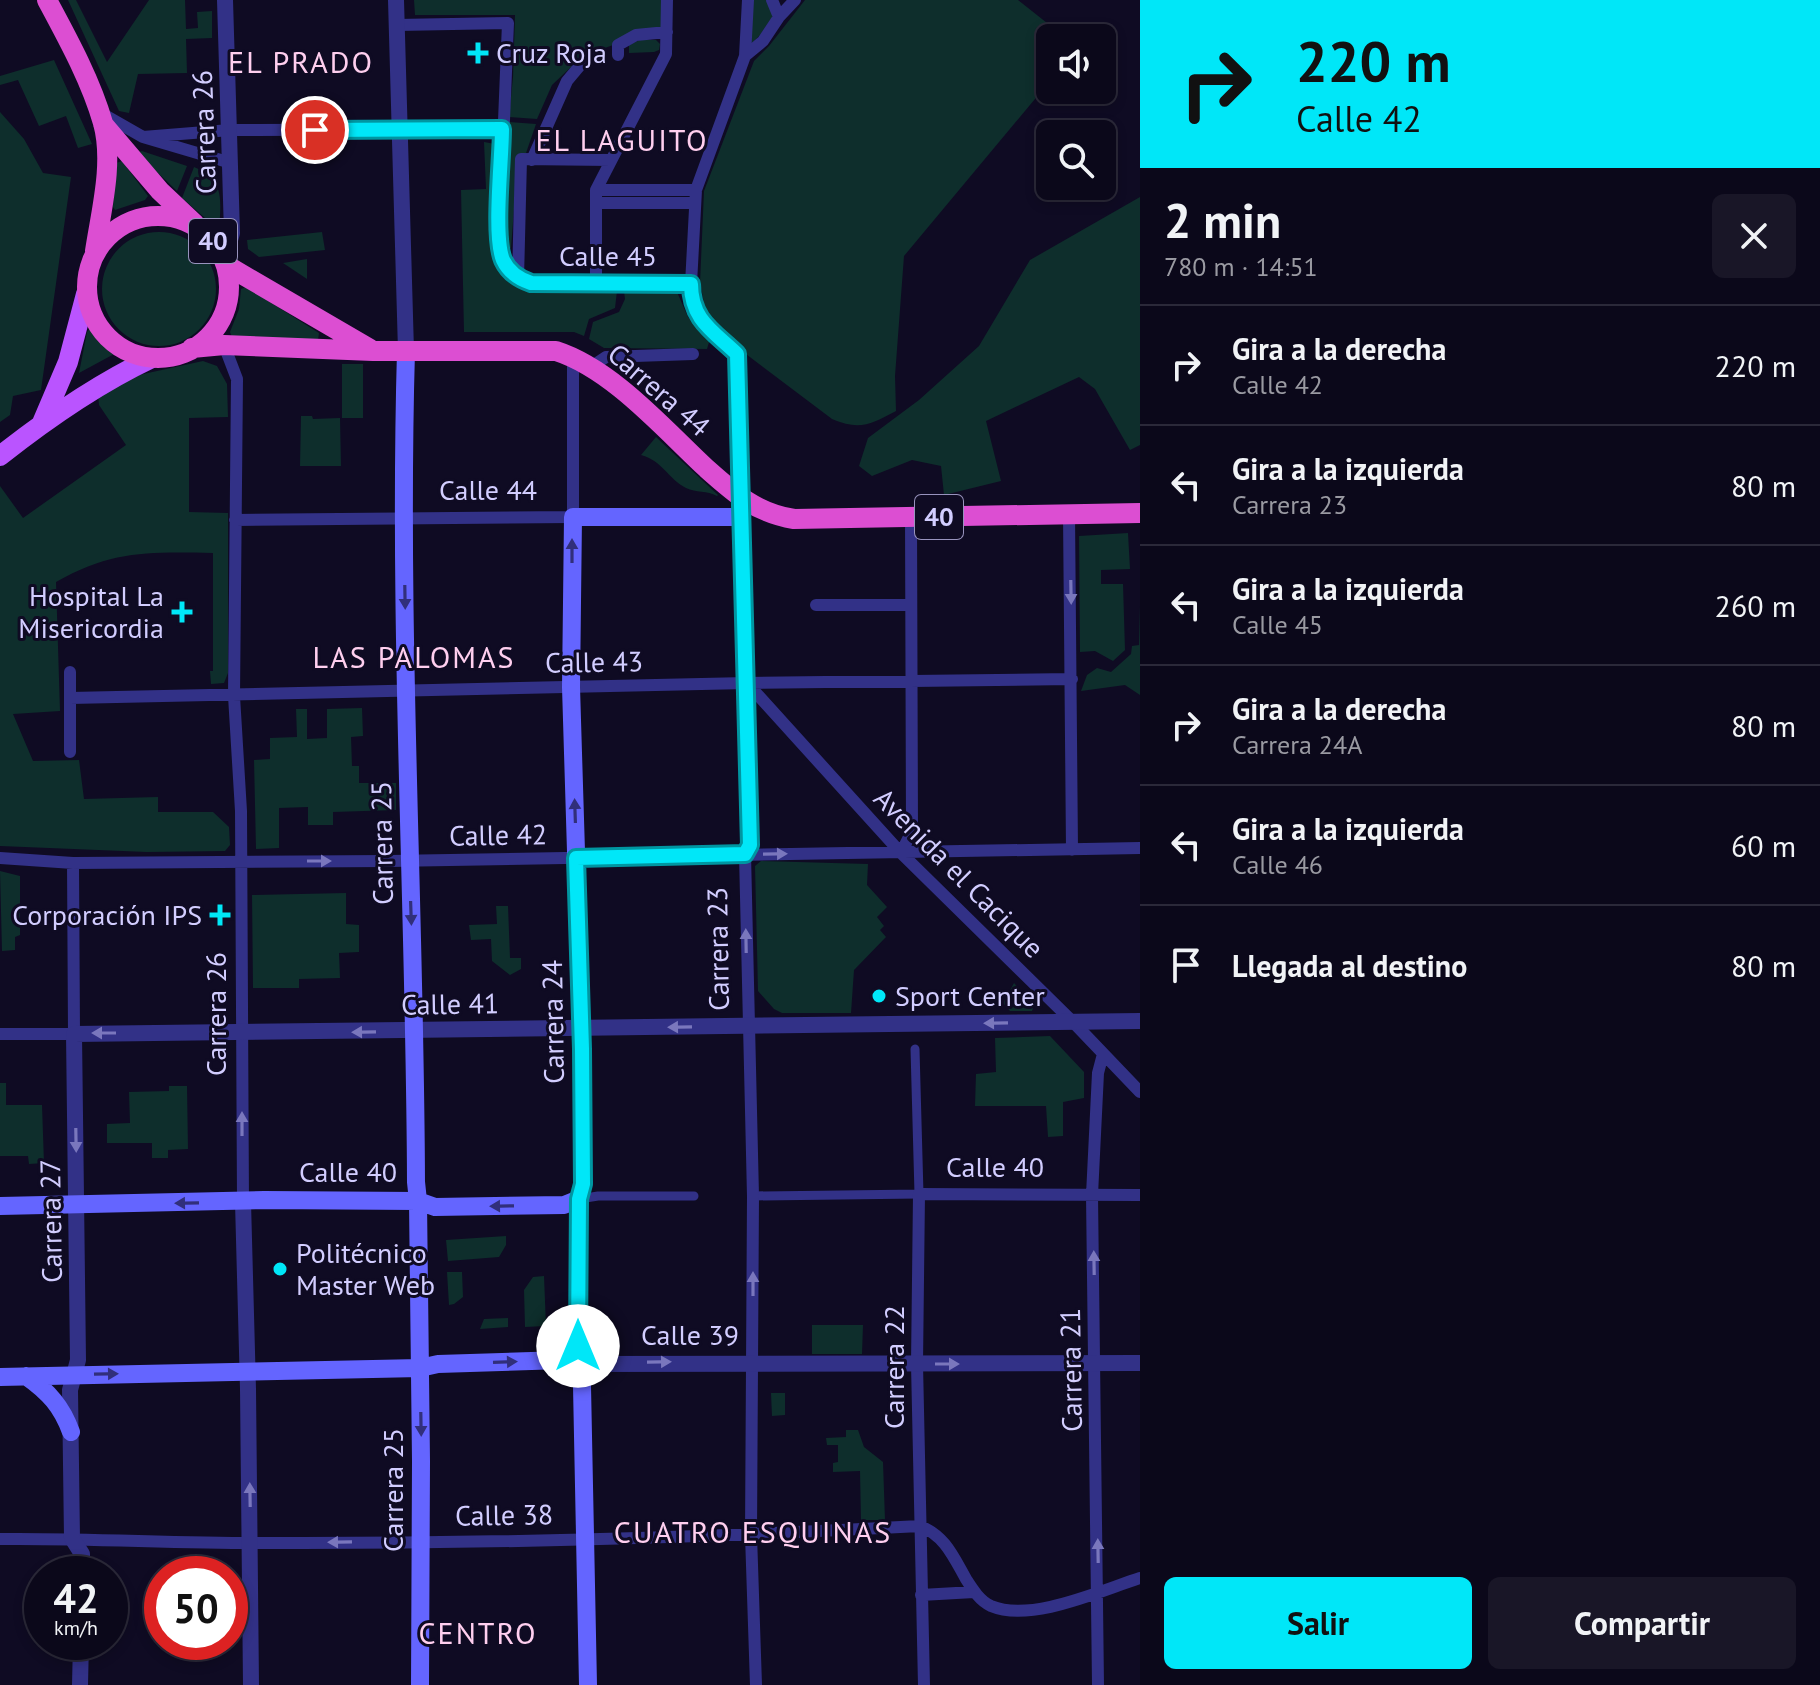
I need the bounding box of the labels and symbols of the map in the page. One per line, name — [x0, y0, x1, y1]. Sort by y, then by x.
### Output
place label: Cruz Roja — [496, 34, 607, 71]
district label: EL PRADO — [228, 42, 374, 81]
marker: Cruz Roja — [467, 42, 489, 64]
street label: Carrera 26 — [183, 69, 224, 195]
pin — [281, 96, 349, 164]
district label: EL LAGUITO — [535, 120, 709, 159]
road number: 40 — [189, 219, 237, 263]
street label: Calle 45 — [559, 237, 657, 274]
street label: Carrera 44 — [600, 335, 718, 444]
street label: Calle 44 — [439, 471, 537, 508]
road number: 40 — [915, 495, 963, 539]
one-way arrow — [566, 538, 578, 563]
place label: Hospital La Misericordia — [18, 577, 164, 646]
one-way arrow — [1064, 580, 1077, 605]
one-way arrow — [399, 585, 411, 610]
marker: Hospital La Misericordia — [171, 601, 193, 623]
district label: LAS PALOMAS — [313, 637, 515, 676]
street label: Calle 43 — [545, 642, 643, 681]
street label: Avenida el Cacique — [866, 780, 1052, 966]
street label: Carrera 25 — [362, 781, 401, 905]
one-way arrow — [568, 798, 581, 823]
street label: Calle 42 — [449, 815, 547, 854]
one-way arrow — [763, 848, 788, 860]
one-way arrow — [307, 855, 332, 867]
street label: Carrera 23 — [698, 887, 737, 1011]
place label: Corporación IPS — [12, 896, 202, 933]
one-way arrow — [405, 901, 418, 926]
marker: Corporación IPS — [209, 904, 231, 926]
one-way arrow — [740, 928, 752, 953]
street label: Carrera 26 — [197, 952, 234, 1076]
street label: Carrera 24 — [533, 960, 572, 1084]
place label: Sport Center — [895, 977, 1045, 1014]
street label: Calle 41 — [401, 984, 499, 1023]
marker: Sport Center — [870, 987, 888, 1005]
one-way arrow — [983, 1017, 1008, 1030]
one-way arrow — [667, 1021, 692, 1033]
one-way arrow — [351, 1025, 376, 1038]
one-way arrow — [91, 1027, 116, 1040]
one-way arrow — [236, 1111, 248, 1136]
one-way arrow — [70, 1128, 82, 1153]
street label: Calle 40 — [946, 1148, 1044, 1185]
street label: Calle 40 — [299, 1153, 397, 1190]
street label: Carrera 27 — [31, 1159, 70, 1283]
one-way arrow — [174, 1196, 199, 1209]
one-way arrow — [489, 1200, 514, 1212]
place label: Politécnico Master Web — [296, 1234, 435, 1303]
one-way arrow — [1087, 1250, 1100, 1275]
marker: Politécnico Master Web — [271, 1260, 289, 1278]
one-way arrow — [747, 1271, 759, 1296]
position arrow — [536, 1304, 620, 1388]
street label: Carrera 22 — [875, 1305, 912, 1429]
street label: Carrera 21 — [1051, 1308, 1090, 1432]
street label: Calle 39 — [641, 1316, 739, 1353]
one-way arrow — [493, 1355, 518, 1368]
one-way arrow — [647, 1356, 672, 1368]
one-way arrow — [935, 1358, 960, 1370]
one-way arrow — [94, 1368, 119, 1381]
one-way arrow — [415, 1412, 427, 1437]
street label: Carrera 25 — [374, 1428, 411, 1552]
one-way arrow — [244, 1482, 256, 1507]
street label: Calle 38 — [455, 1495, 553, 1534]
district label: CUATRO ESQUINAS — [614, 1512, 892, 1551]
one-way arrow — [327, 1536, 352, 1548]
one-way arrow — [1091, 1538, 1104, 1563]
speed limit sign: 50 — [144, 1556, 248, 1660]
district label: CENTRO — [418, 1613, 538, 1652]

